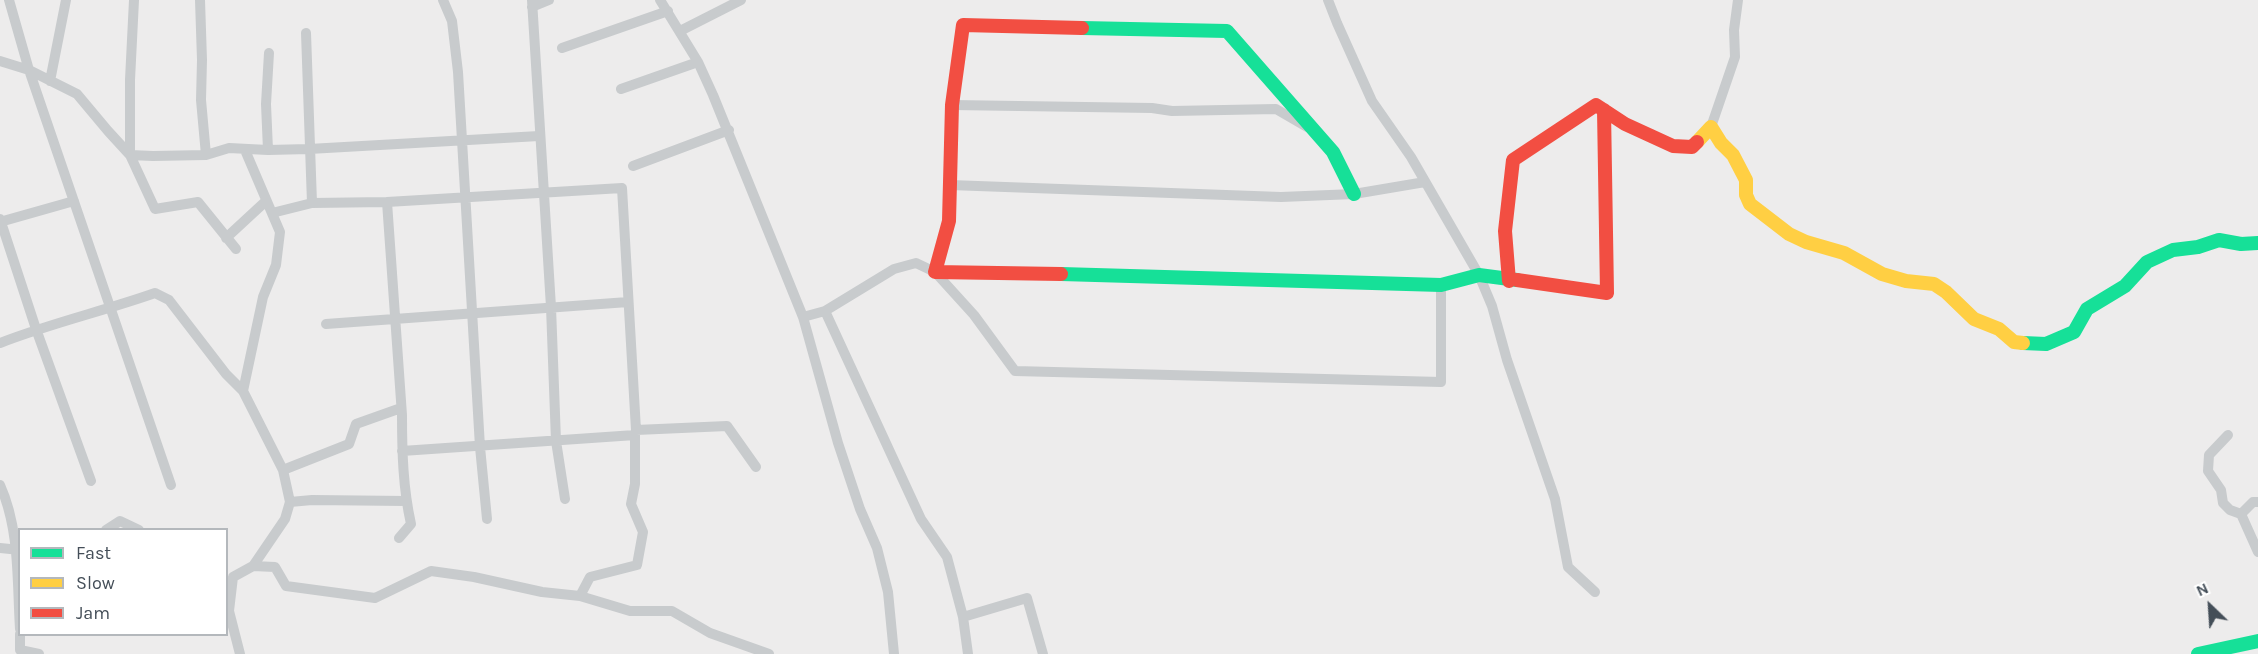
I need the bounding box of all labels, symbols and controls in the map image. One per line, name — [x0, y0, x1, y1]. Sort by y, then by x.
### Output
legend — [18, 528, 228, 636]
text: Fast — [76, 542, 111, 564]
text: Slow — [76, 572, 115, 594]
north arrow — [2180, 576, 2240, 636]
text: N — [2193, 578, 2211, 600]
text: Jam — [76, 602, 110, 624]

